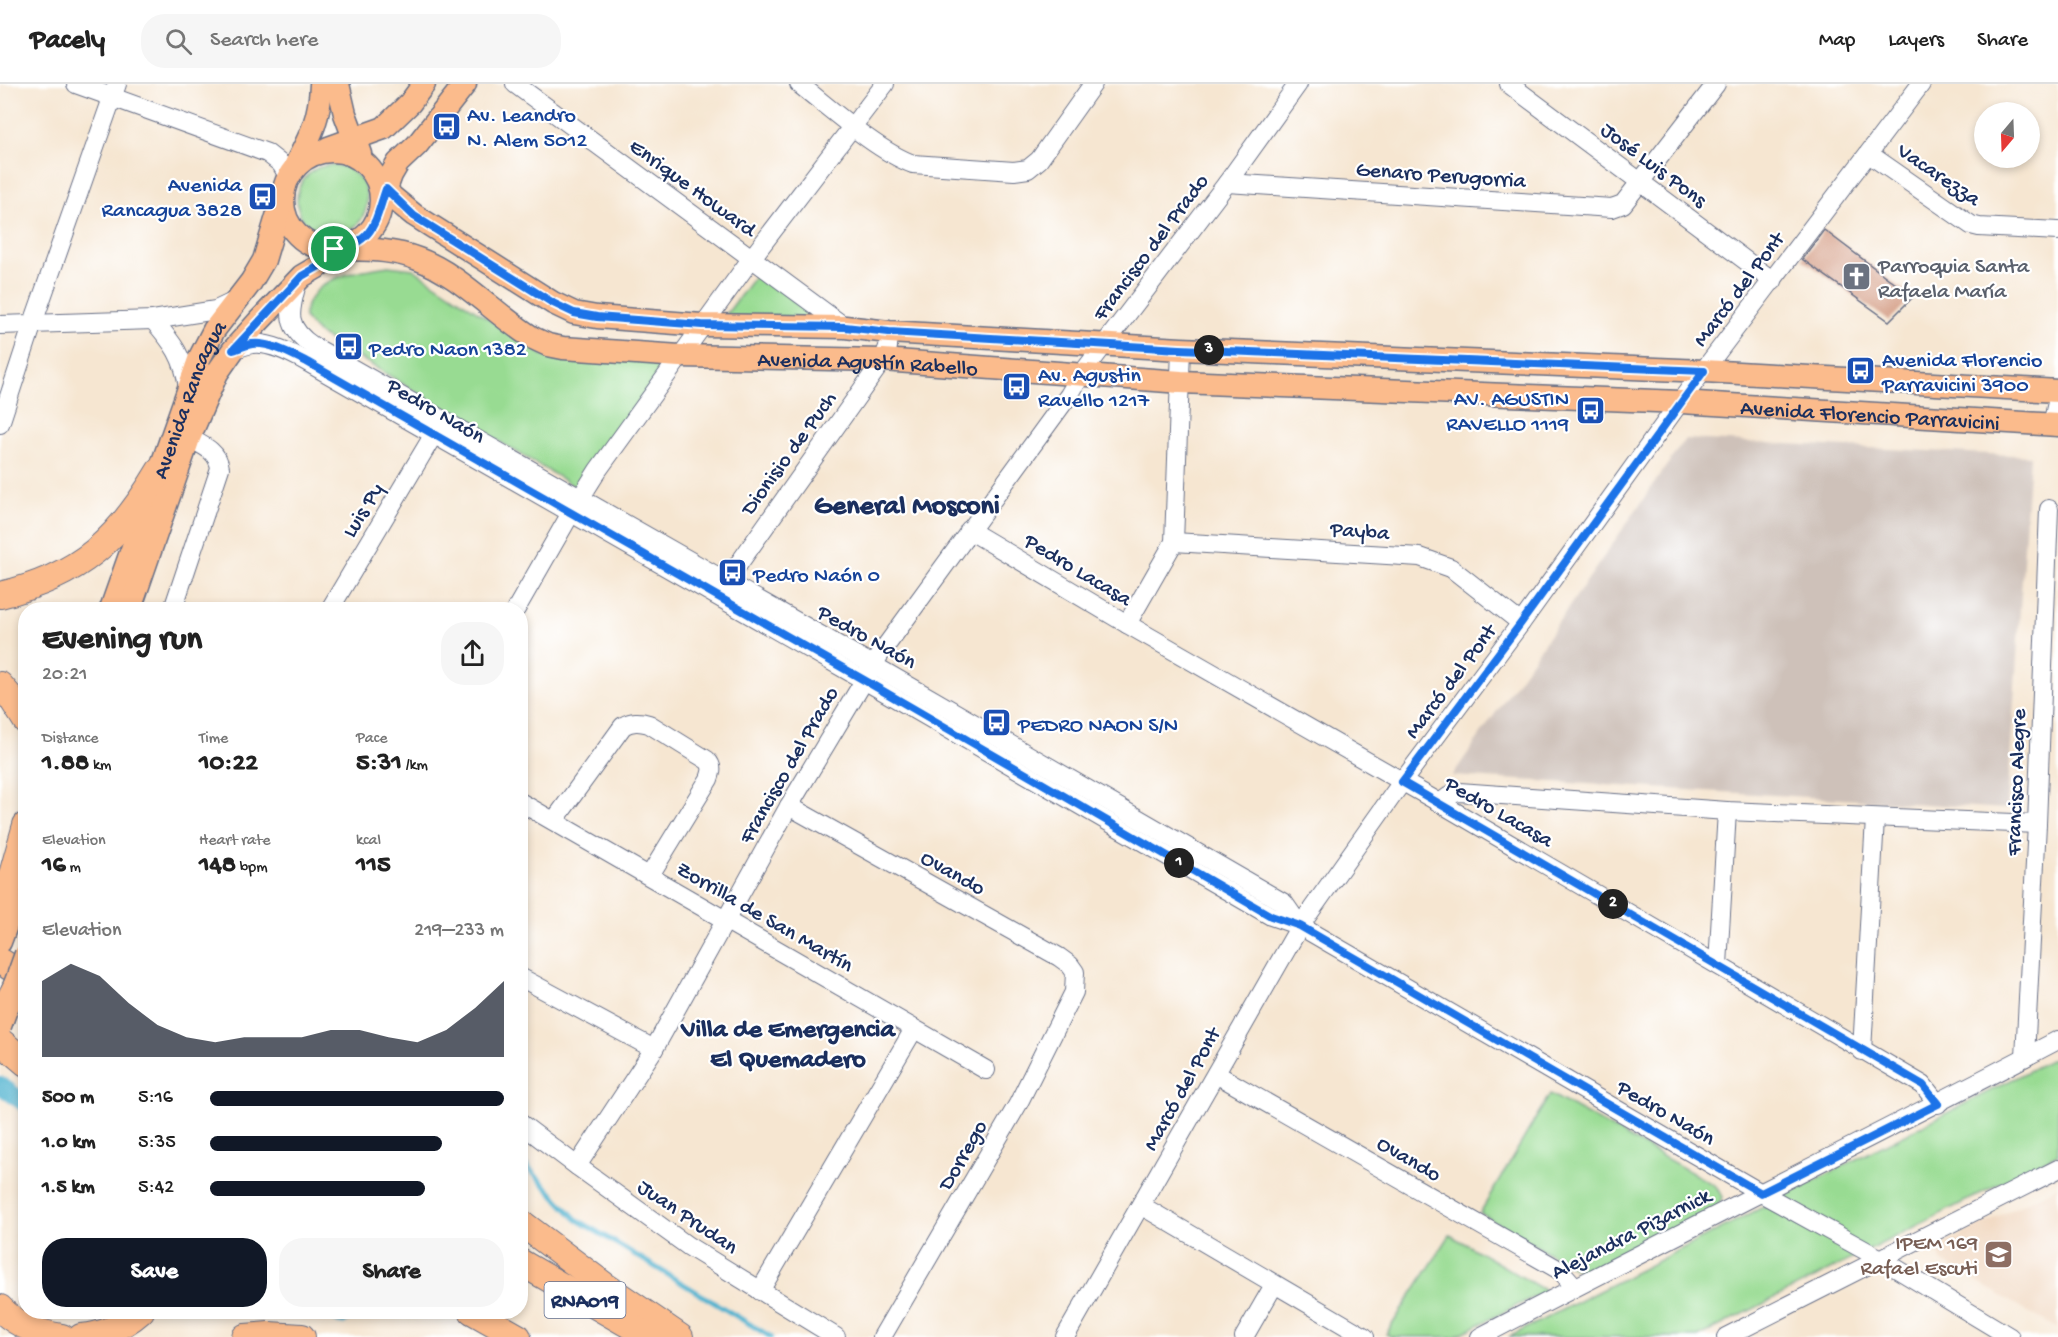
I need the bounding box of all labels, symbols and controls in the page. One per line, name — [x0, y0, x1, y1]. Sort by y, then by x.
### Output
search box — [141, 14, 561, 68]
text: Pacely — [30, 25, 105, 58]
icon: search — [162, 25, 195, 58]
text: Search here — [210, 28, 318, 54]
text: Map — [1819, 29, 1855, 54]
text: Layers — [1888, 29, 1944, 54]
text: Share — [1977, 29, 2028, 54]
north arrow — [1974, 102, 2040, 168]
map controls — [1974, 102, 2040, 168]
place label: Av. Leandro N. Alem 5012 — [467, 104, 587, 155]
bus stop icon: Av. Leandro N. Alem 5012 — [430, 110, 462, 142]
street label: José Luis Pons — [1594, 118, 1712, 215]
street label: Enrique Howard — [623, 134, 762, 245]
street label: Vacarezza — [1890, 138, 1985, 214]
street label: Genaro Perugorria — [1355, 158, 1527, 196]
street label: Francisco del Prado — [1088, 170, 1216, 328]
place label: Avenida Rancagua 3828 — [102, 174, 243, 225]
bus stop icon: Avenida Rancagua 3828 — [247, 180, 279, 212]
pin — [308, 223, 359, 274]
street label: Marcó del Pont — [1689, 226, 1793, 353]
icon: arrive — [317, 232, 350, 265]
place label: Parroquia Santa Rafaela María — [1877, 255, 2030, 306]
church icon: Parroquia Santa Rafaela María — [1841, 261, 1873, 293]
street label: Avenida Rancagua — [149, 315, 234, 483]
bus stop icon: Pedro Naon 1382 — [332, 331, 364, 363]
pin: 3 — [1194, 335, 1224, 365]
place label: Pedro Naon 1382 — [368, 338, 527, 364]
text: 3 — [1205, 340, 1213, 359]
street label: Avenida Agustín Rabello — [757, 349, 979, 384]
place label: Avenida Florencio Parravicini 3900 — [1881, 349, 2042, 400]
bus stop icon: Avenida Florencio Parravicini 3900 — [1845, 355, 1877, 387]
place label: Av. Agustin Ravello 1217 — [1038, 364, 1150, 415]
bus stop icon: Av. Agustin Ravello 1217 — [1001, 370, 1033, 402]
street label: Pedro Naón — [380, 373, 489, 451]
street label: Dionisio de Puch — [735, 387, 844, 523]
place label: AV. AGUSTIN RAVELLO 1119 — [1446, 388, 1569, 439]
bus stop icon: AV. AGUSTIN RAVELLO 1119 — [1574, 394, 1606, 426]
street label: Avenida Florencio Parravicini — [1739, 397, 2000, 438]
street label: Luis Py — [338, 479, 391, 543]
district label: General Mosconi — [814, 491, 1000, 524]
street label: Payba — [1328, 518, 1391, 548]
street label: Pedro Lacasa — [1017, 529, 1136, 614]
bus stop icon: Pedro Naón 0 — [716, 557, 748, 589]
place label: Pedro Naón 0 — [752, 564, 880, 590]
street label: Pedro Naón — [811, 600, 921, 677]
street label: Marcó del Pont — [1401, 618, 1505, 745]
text: Evening run — [42, 622, 202, 660]
button: share — [441, 622, 504, 685]
text: 20:21 — [42, 664, 87, 687]
street label: Francisco del Prado — [734, 683, 846, 850]
bus stop icon: PEDRO NAON S/N — [981, 707, 1013, 739]
street label: Francisco Alegre — [2002, 708, 2034, 857]
place label: PEDRO NAON S/N — [1017, 714, 1178, 740]
text: Distance — [42, 730, 99, 749]
text: Time — [199, 730, 228, 749]
text: Pace — [356, 730, 387, 749]
text: 1.88 — [42, 749, 89, 780]
text: 10:22 — [199, 749, 258, 780]
text: 5:31 — [356, 749, 402, 780]
text: km — [89, 757, 111, 776]
text: /km — [402, 757, 428, 776]
street label: Pedro Lacasa — [1438, 771, 1558, 855]
text: Elevation — [42, 832, 106, 851]
text: Heart rate — [199, 832, 271, 851]
text: kcal — [356, 832, 381, 851]
street label: Ovando — [915, 846, 989, 903]
pin: 1 — [1164, 848, 1194, 878]
text: 16 — [42, 851, 66, 882]
text: 148 — [199, 851, 236, 882]
text: 115 — [356, 851, 391, 882]
text: 1 — [1176, 853, 1182, 872]
street label: Zorrilla de San Martín — [671, 857, 858, 980]
text: m — [66, 859, 81, 878]
text: bpm — [236, 859, 268, 878]
pin: 2 — [1598, 889, 1628, 919]
text: 2 — [1609, 894, 1617, 913]
text: Elevation — [42, 920, 122, 943]
text: 219–233 m — [414, 920, 504, 943]
district label: Villa de Emergencia El Quemadero — [680, 1016, 896, 1077]
street label: Marcó del Pont — [1139, 1022, 1229, 1156]
street label: Pedro Naón — [1610, 1075, 1719, 1153]
text: 500 m — [42, 1087, 94, 1110]
text: 5:16 — [138, 1087, 173, 1110]
street label: Dorrego — [933, 1116, 995, 1197]
text: 1.0 km — [42, 1132, 96, 1155]
text: 5:35 — [138, 1132, 176, 1155]
street label: Ovando — [1371, 1132, 1445, 1189]
street label: Juan Prudan — [632, 1175, 742, 1262]
text: 1.5 km — [42, 1177, 95, 1200]
text: 5:42 — [138, 1177, 174, 1200]
street label: Alejandra Pizarnick — [1548, 1183, 1718, 1287]
place label: IPEM 169 Rafael Escuti — [1861, 1232, 1978, 1283]
button: Save — [42, 1238, 267, 1307]
button: Share — [279, 1238, 504, 1307]
school or university icon: IPEM 169 Rafael Escuti — [1983, 1238, 2015, 1270]
road number: RNA019 — [544, 1282, 626, 1318]

